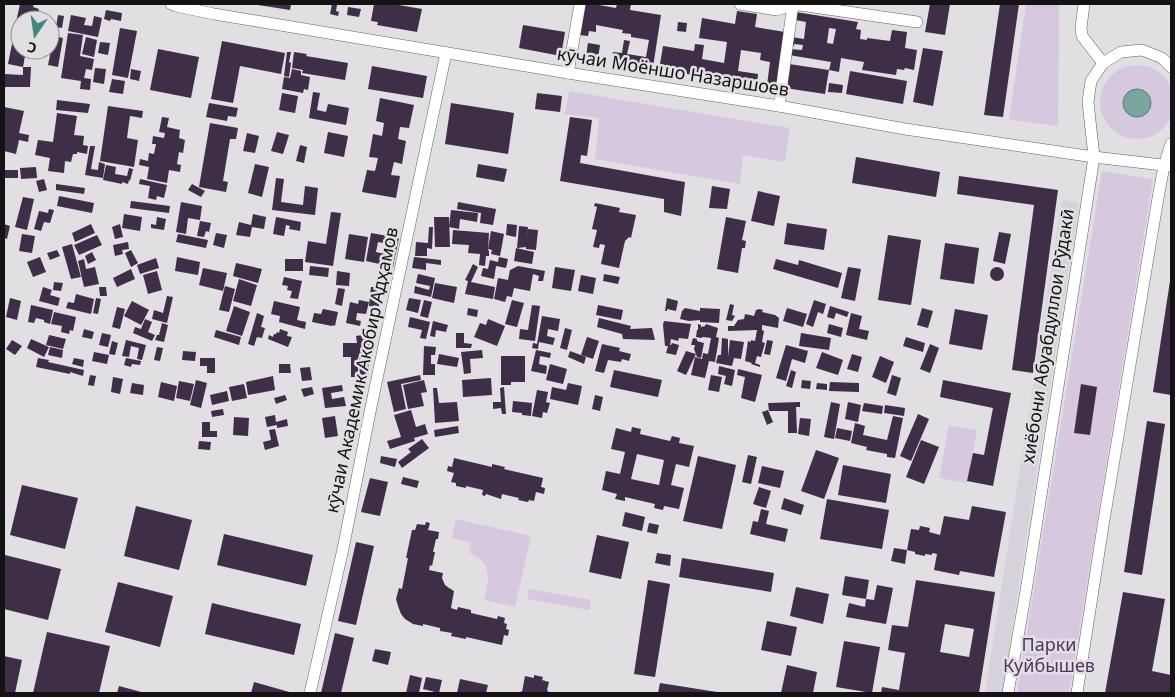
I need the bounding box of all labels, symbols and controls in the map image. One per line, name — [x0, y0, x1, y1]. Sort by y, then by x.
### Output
north arrow — [10, 10, 60, 60]
text: С — [25, 38, 39, 58]
street label: кӯчаи Моёншо Назаршоев — [555, 41, 791, 101]
street label: хиёбони Абуабдуллои Рӯдакӣ — [1015, 207, 1079, 465]
street label: кӯчаи Академик Акобир Адҳамов — [319, 225, 403, 515]
park label: Парки Куйбышев — [1003, 632, 1095, 677]

